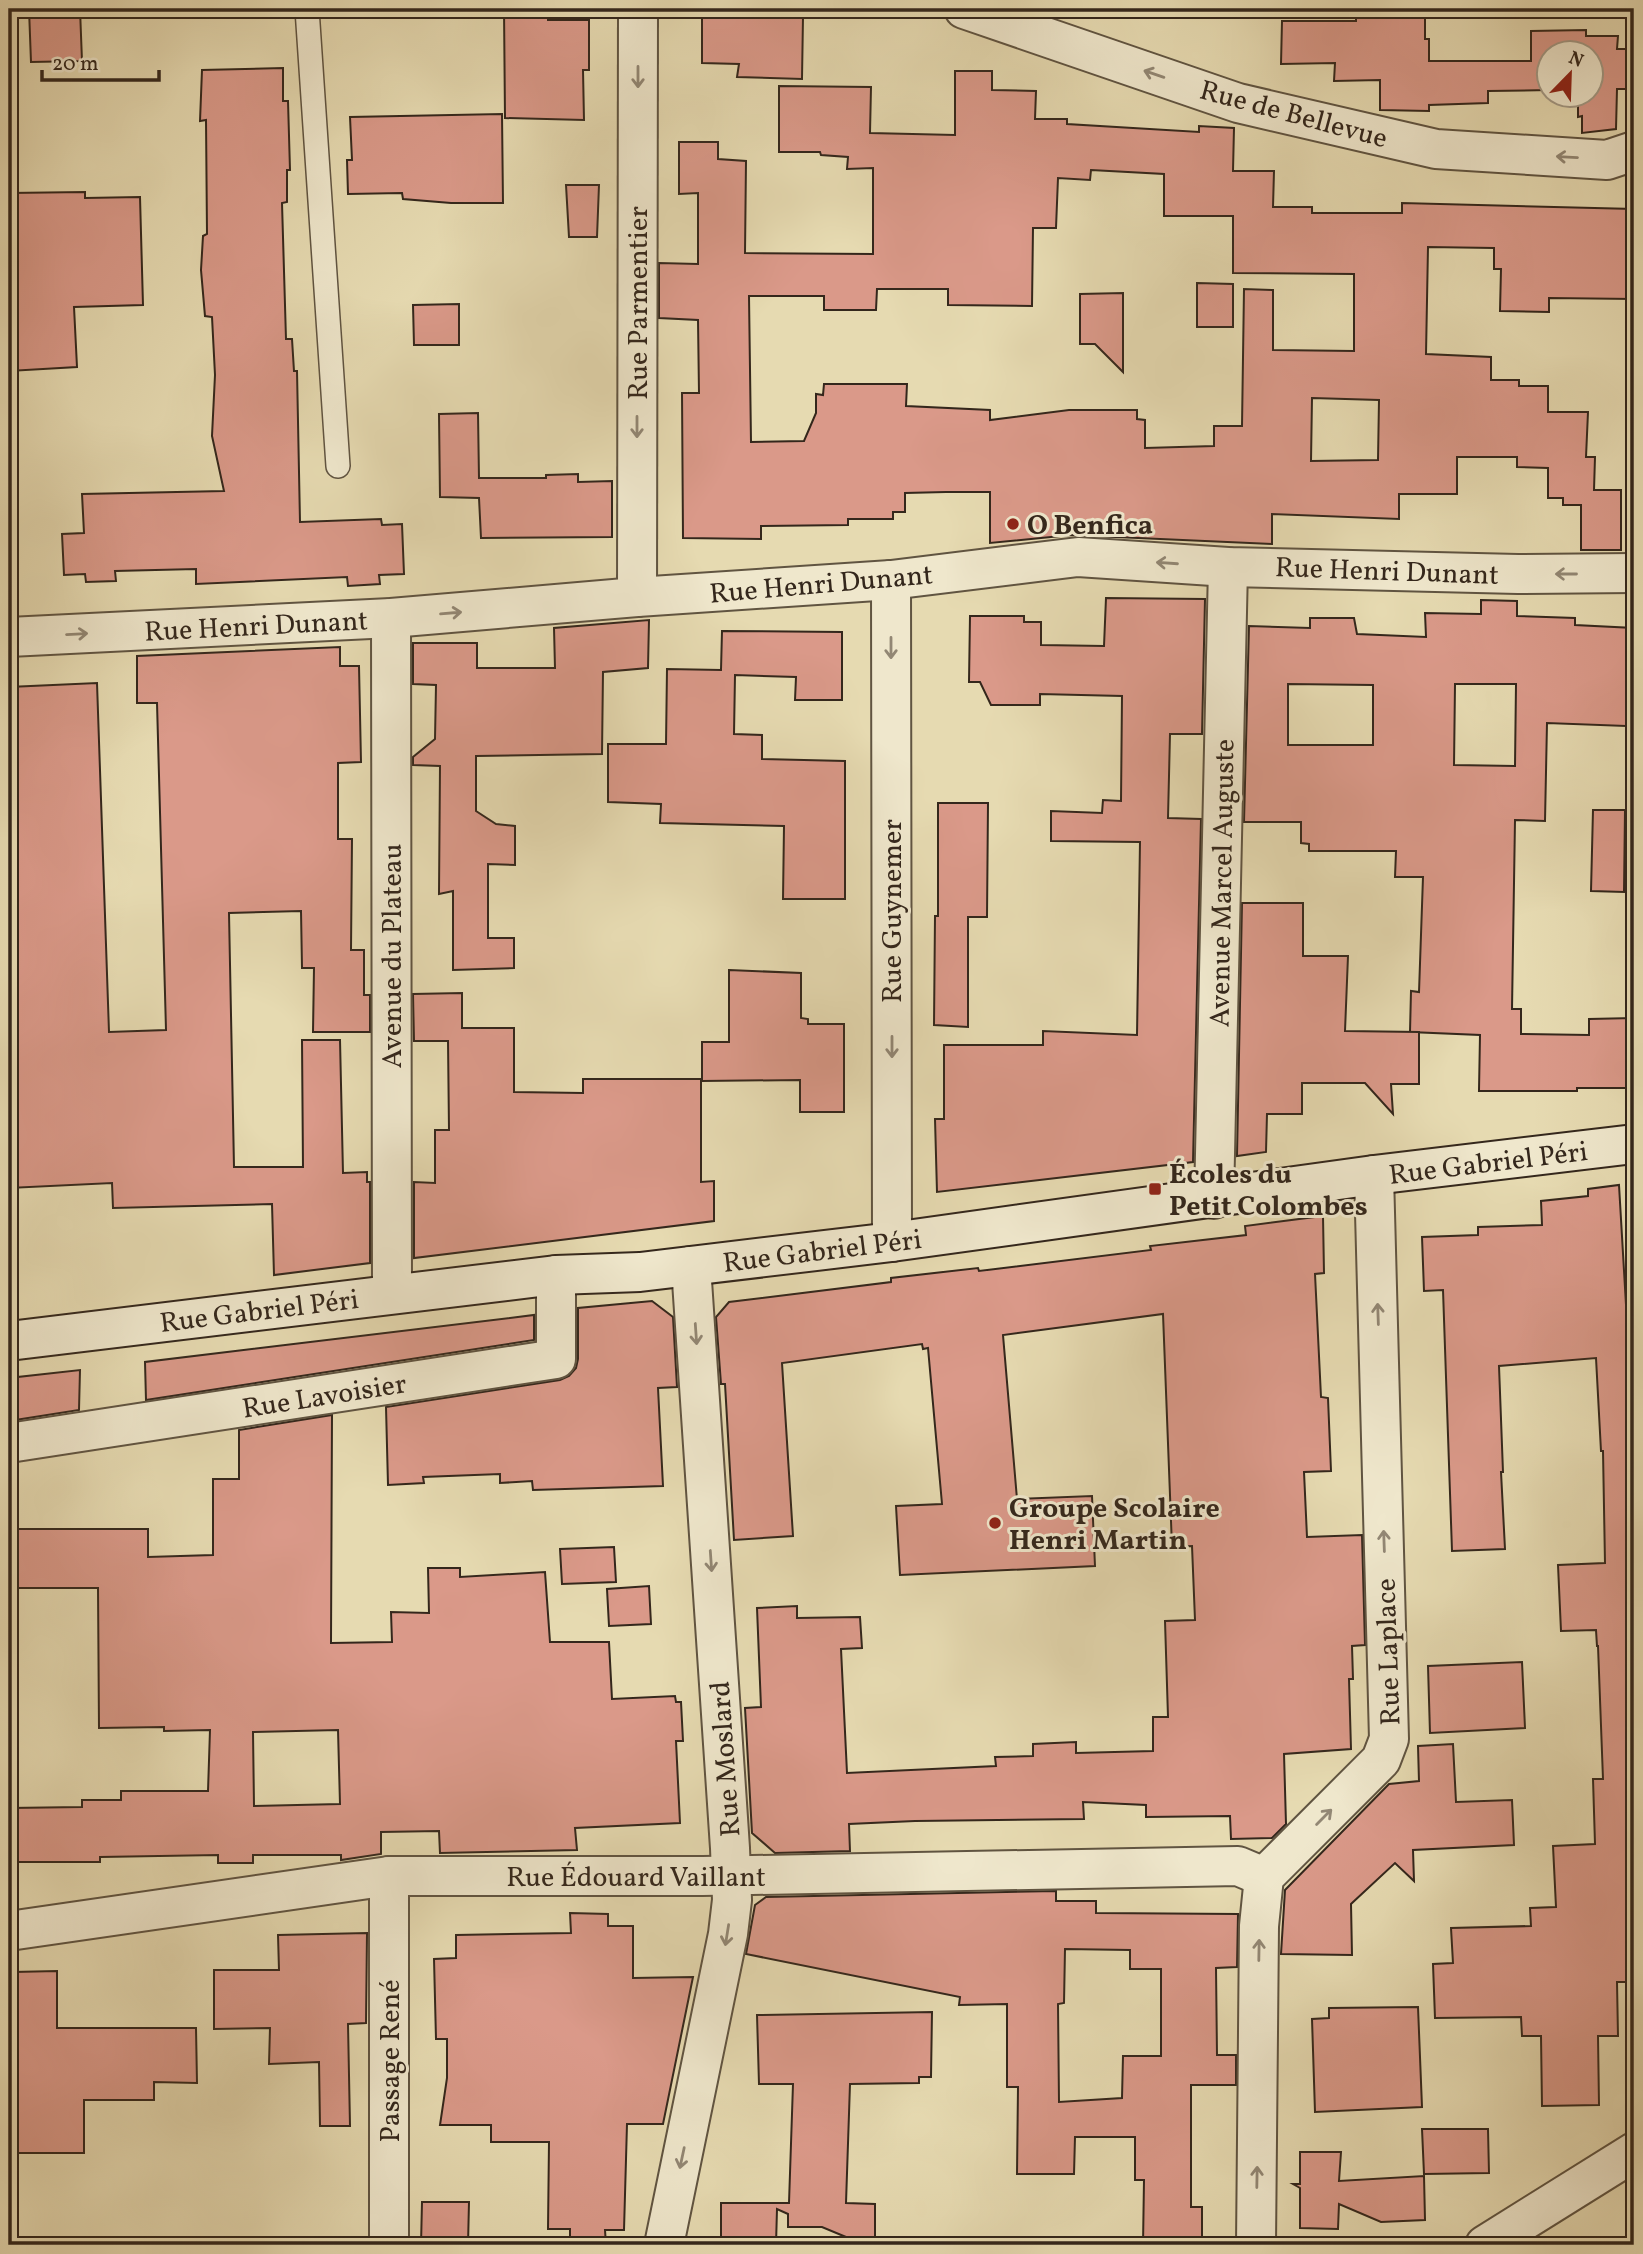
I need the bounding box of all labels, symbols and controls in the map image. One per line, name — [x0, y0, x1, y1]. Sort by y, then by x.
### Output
scale bar — [42, 38, 159, 82]
north arrow — [1534, 38, 1604, 108]
text: N — [1564, 46, 1587, 75]
text: 20 m — [52, 50, 98, 79]
one-way arrow — [631, 65, 645, 88]
one-way arrow — [1144, 67, 1166, 79]
street label: Rue de Bellevue — [1195, 72, 1392, 159]
one-way arrow — [1557, 150, 1579, 163]
street label: Rue Parmentier — [620, 206, 659, 400]
one-way arrow — [630, 415, 644, 438]
place label: O Benfica — [1027, 507, 1153, 546]
marker: O Benfica — [1005, 516, 1021, 532]
street label: Rue Henri Dunant — [1274, 549, 1500, 596]
street label: Rue Henri Dunant — [708, 556, 935, 615]
one-way arrow — [1156, 556, 1179, 569]
one-way arrow — [1555, 567, 1578, 581]
street label: Rue Henri Dunant — [143, 602, 369, 653]
one-way arrow — [439, 606, 462, 619]
one-way arrow — [65, 628, 88, 641]
one-way arrow — [884, 636, 898, 659]
street label: Avenue Marcel Auguste — [1201, 738, 1246, 1028]
street label: Rue Guynemer — [874, 819, 913, 1003]
street label: Avenue du Plateau — [374, 843, 413, 1069]
one-way arrow — [885, 1035, 899, 1058]
street label: Rue Gabriel Péri — [1387, 1133, 1590, 1196]
place label: Écoles du Petit Colombes — [1169, 1156, 1368, 1227]
marker: Écoles du Petit Colombes — [1147, 1181, 1163, 1197]
street label: Rue Gabriel Péri — [721, 1221, 924, 1284]
street label: Rue Gabriel Péri — [158, 1281, 361, 1344]
one-way arrow — [1371, 1303, 1384, 1326]
one-way arrow — [690, 1322, 703, 1345]
street label: Rue Lavoisier — [239, 1365, 410, 1430]
place label: Groupe Scolaire Henri Martin — [1009, 1490, 1220, 1561]
marker: Groupe Scolaire Henri Martin — [987, 1515, 1003, 1531]
one-way arrow — [1377, 1530, 1391, 1553]
one-way arrow — [705, 1549, 718, 1572]
street label: Rue Laplace — [1367, 1578, 1412, 1726]
street label: Rue Moslard — [702, 1680, 751, 1838]
one-way arrow — [1315, 1808, 1332, 1825]
street label: Rue Édouard Vaillant — [506, 1859, 766, 1898]
one-way arrow — [720, 1923, 733, 1946]
one-way arrow — [1252, 1938, 1266, 1961]
street label: Passage René — [372, 1979, 411, 2143]
one-way arrow — [674, 2146, 688, 2169]
one-way arrow — [1250, 2166, 1264, 2189]

